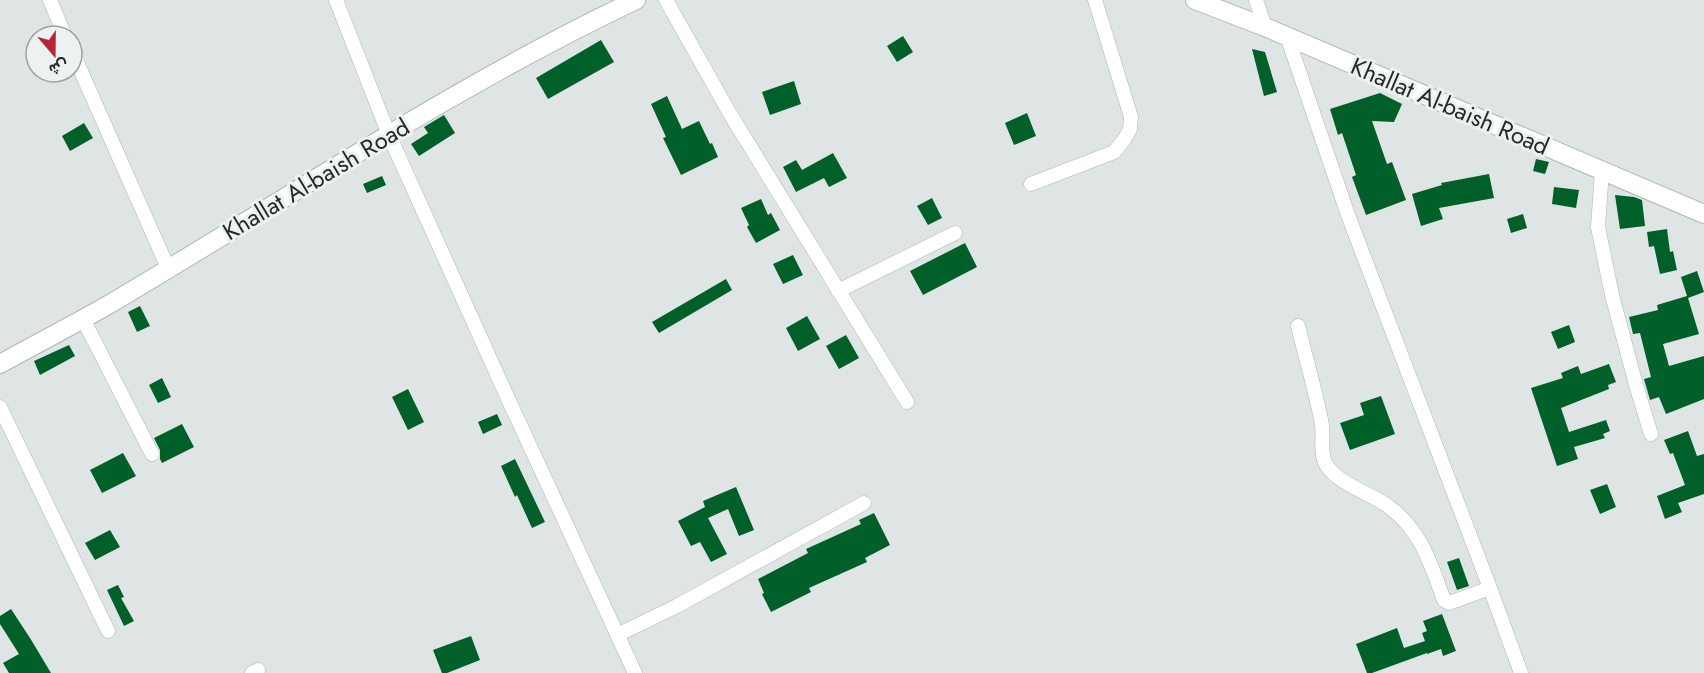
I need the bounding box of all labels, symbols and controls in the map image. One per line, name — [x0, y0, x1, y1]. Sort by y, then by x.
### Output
north arrow — [24, 24, 84, 84]
street label: Khallat Al-baish Road — [1345, 48, 1555, 164]
text: ش — [46, 54, 72, 82]
street label: Khallat Al-baish Road — [216, 109, 416, 249]

